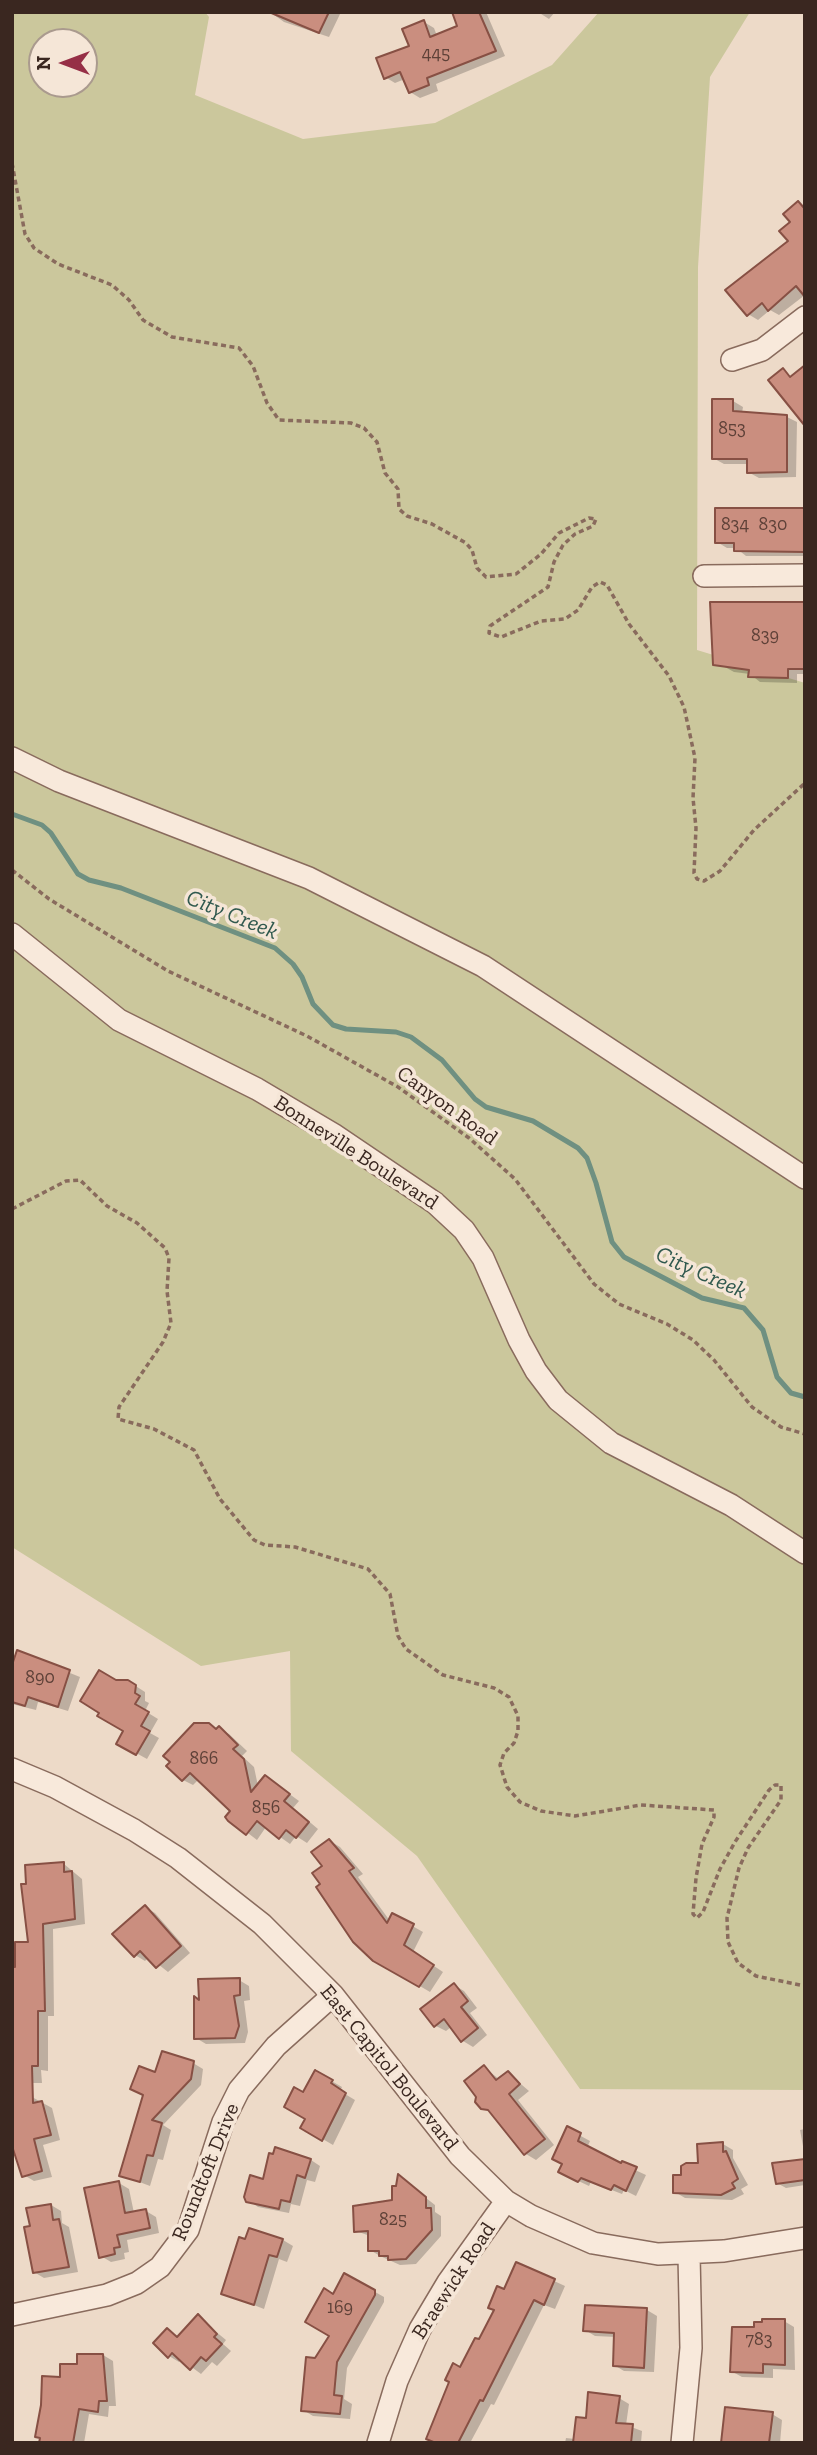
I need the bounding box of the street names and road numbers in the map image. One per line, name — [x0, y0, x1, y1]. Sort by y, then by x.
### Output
street label: Canyon Road — [392, 1061, 502, 1151]
street label: Bonneville Boulevard — [269, 1090, 443, 1216]
street label: East Capitol Boulevard — [314, 1980, 464, 2156]
street label: Roundtoft Drive — [167, 2100, 245, 2244]
street label: Braewick Road — [407, 2218, 501, 2344]

